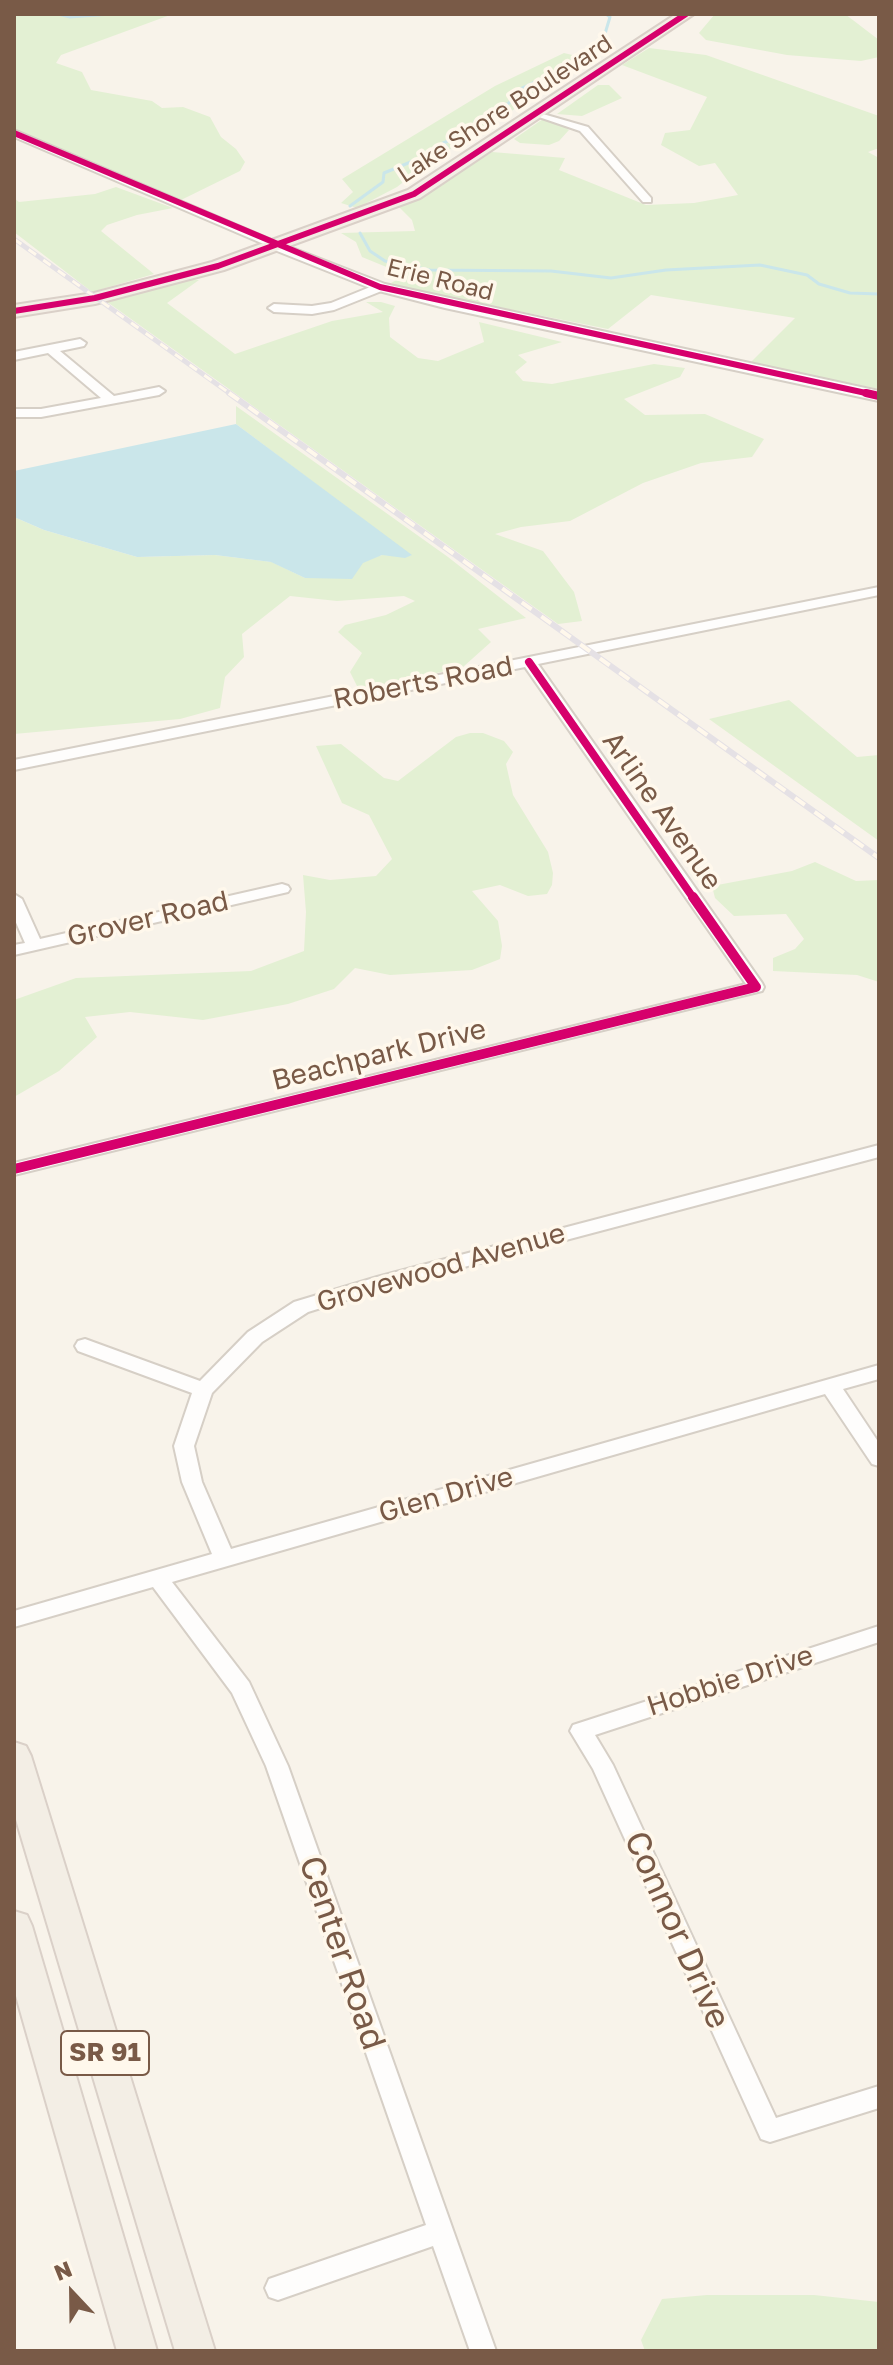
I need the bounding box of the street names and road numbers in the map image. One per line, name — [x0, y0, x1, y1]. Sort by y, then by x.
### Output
street label: Lake Shore Boulevard — [392, 29, 618, 189]
street label: Erie Road — [384, 253, 496, 307]
street label: Roberts Road — [330, 649, 516, 717]
street label: Arline Avenue — [595, 725, 729, 897]
street label: Grover Road — [64, 884, 232, 954]
street label: Beachpark Drive — [268, 1012, 490, 1098]
street label: Grovewood Avenue — [313, 1216, 569, 1320]
street label: Glen Drive — [375, 1460, 517, 1530]
street label: Hobbie Drive — [643, 1638, 817, 1724]
street label: Connor Drive — [615, 1825, 739, 2035]
street label: Center Road — [290, 1851, 394, 2055]
road number: SR 91 — [61, 2031, 149, 2075]

